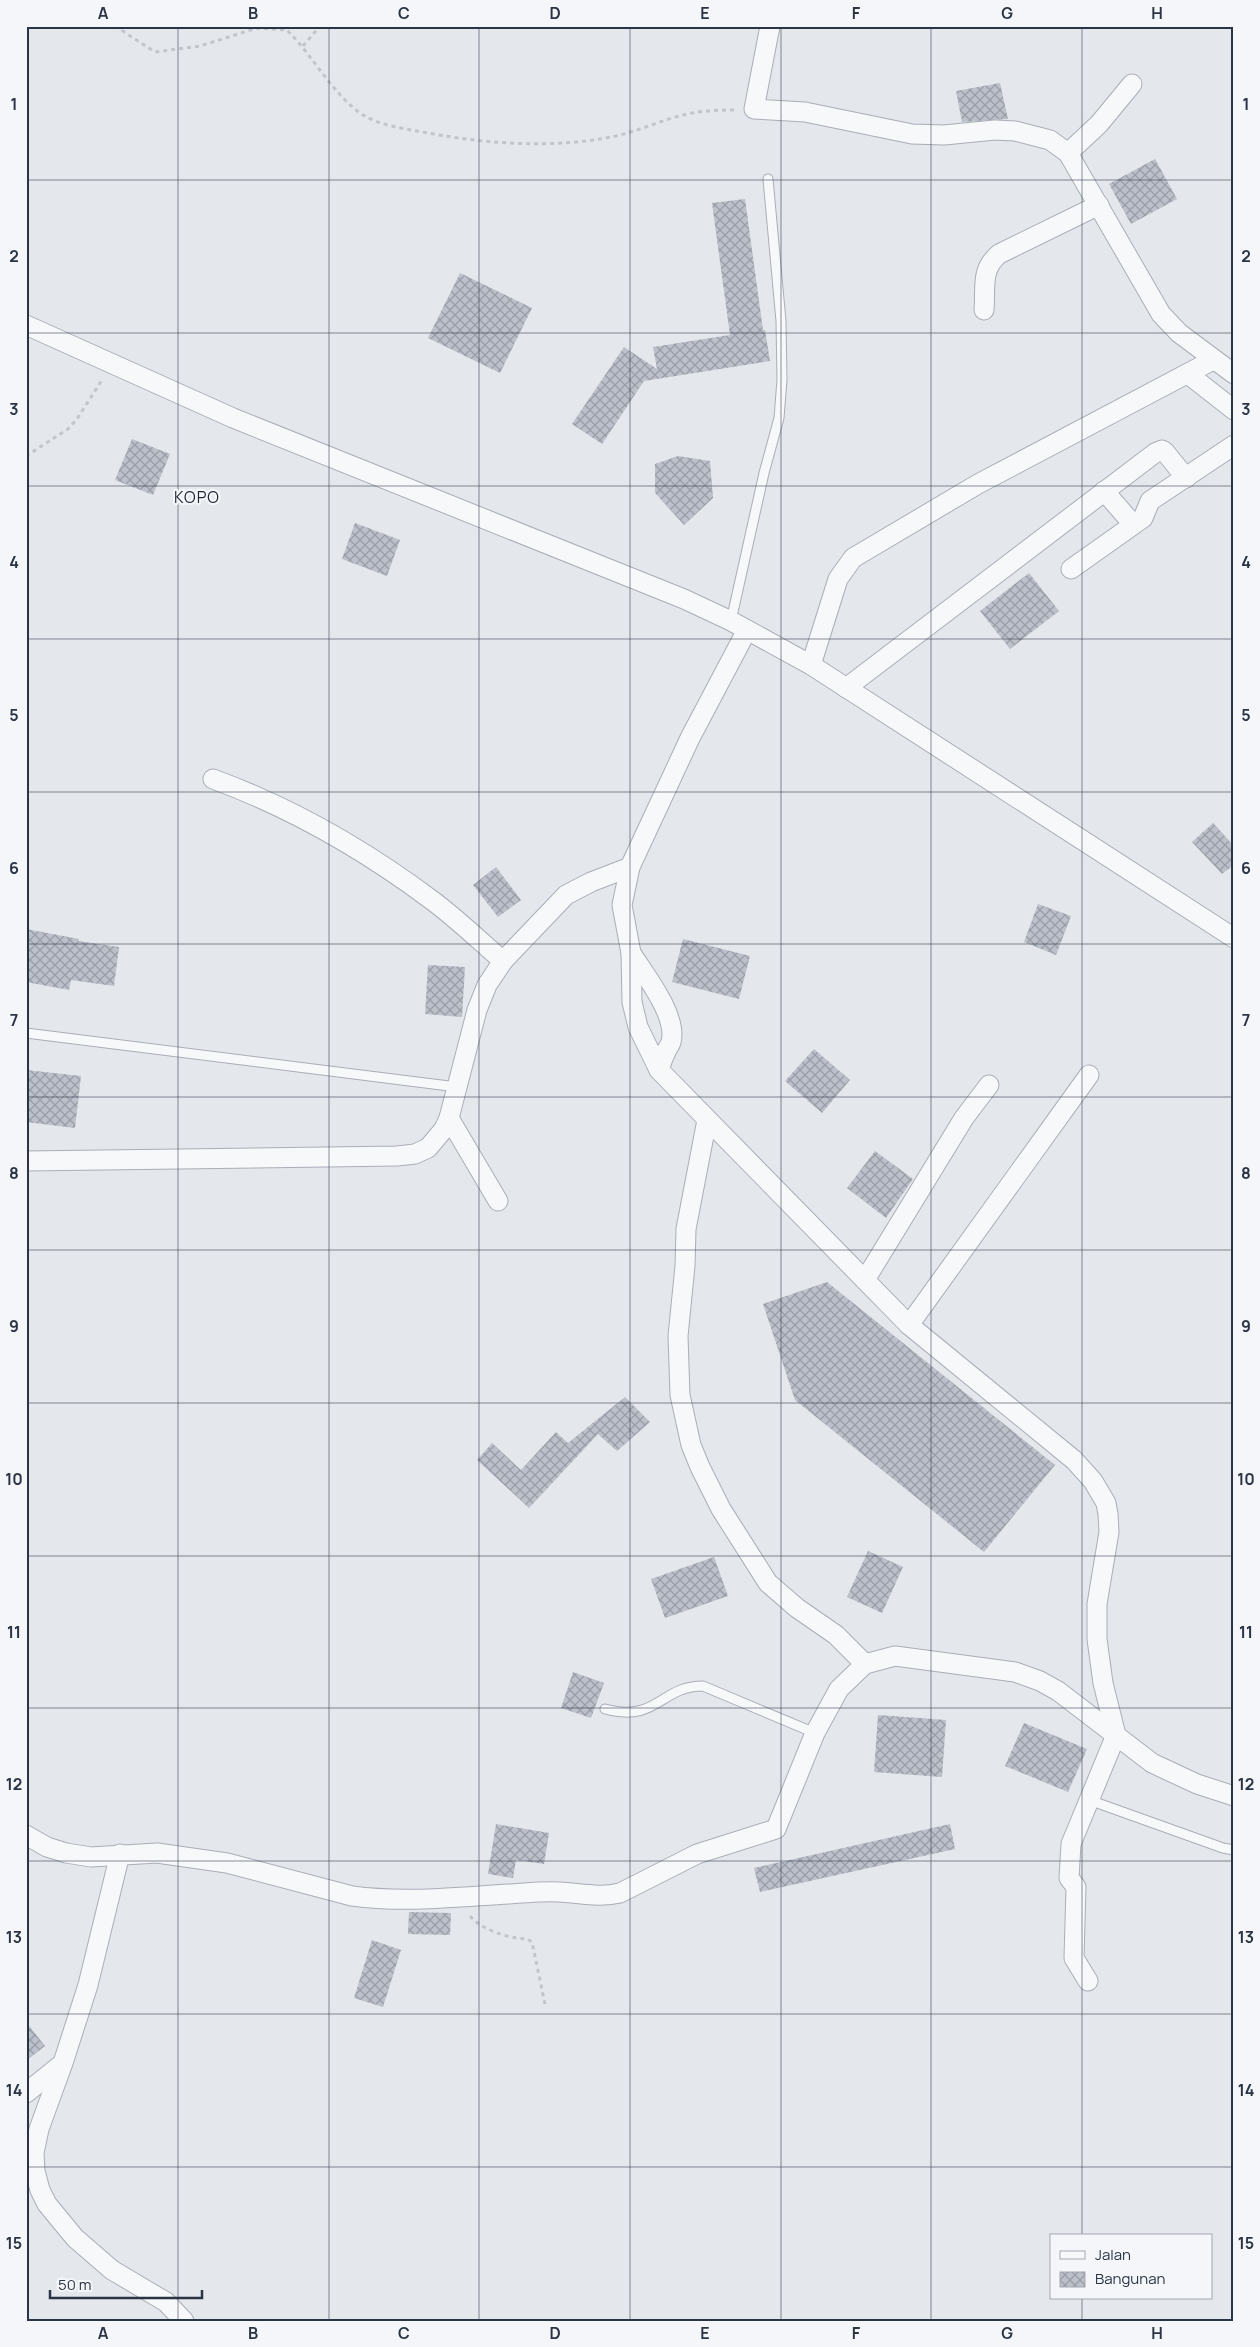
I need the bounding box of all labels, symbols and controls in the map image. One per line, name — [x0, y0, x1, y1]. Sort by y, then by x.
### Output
text: A — [98, 2, 109, 24]
text: B — [248, 2, 258, 24]
text: C — [398, 2, 410, 24]
text: D — [549, 2, 561, 24]
text: E — [700, 2, 710, 24]
text: F — [852, 2, 861, 24]
text: G — [1001, 2, 1013, 24]
text: H — [1151, 2, 1163, 24]
text: 1 — [10, 93, 18, 115]
text: 1 — [1242, 93, 1250, 115]
text: 2 — [9, 245, 19, 267]
text: 2 — [1241, 245, 1251, 267]
text: 3 — [9, 398, 19, 420]
text: 3 — [1241, 398, 1251, 420]
district label: KOPO — [174, 486, 220, 508]
text: 4 — [9, 551, 19, 573]
text: 4 — [1241, 551, 1251, 573]
text: 5 — [9, 704, 19, 726]
text: 5 — [1241, 704, 1251, 726]
text: 6 — [9, 857, 19, 879]
text: 6 — [1241, 857, 1251, 879]
text: 7 — [10, 1009, 18, 1031]
text: 7 — [1242, 1009, 1250, 1031]
text: 8 — [9, 1162, 19, 1184]
text: 8 — [1241, 1162, 1251, 1184]
text: 9 — [9, 1315, 19, 1337]
text: 9 — [1241, 1315, 1251, 1337]
text: 10 — [5, 1468, 23, 1490]
text: 10 — [1237, 1468, 1255, 1490]
text: 11 — [7, 1621, 21, 1643]
text: 11 — [1239, 1621, 1253, 1643]
text: 12 — [6, 1773, 22, 1795]
text: 12 — [1238, 1773, 1254, 1795]
text: 13 — [6, 1926, 22, 1948]
text: 13 — [1238, 1926, 1254, 1948]
text: 14 — [6, 2079, 22, 2101]
text: 14 — [1238, 2079, 1254, 2101]
text: 15 — [6, 2232, 22, 2254]
text: 15 — [1238, 2232, 1254, 2254]
legend — [1050, 2234, 1212, 2300]
text: Jalan — [1095, 2244, 1131, 2265]
scale bar — [50, 2267, 202, 2299]
text: Bangunan — [1095, 2268, 1165, 2289]
text: 50 m — [58, 2274, 92, 2295]
text: A — [98, 2322, 109, 2344]
text: B — [248, 2322, 258, 2344]
text: C — [398, 2322, 410, 2344]
text: D — [549, 2322, 561, 2344]
text: E — [700, 2322, 710, 2344]
text: F — [852, 2322, 861, 2344]
text: G — [1001, 2322, 1013, 2344]
text: H — [1151, 2322, 1163, 2344]

